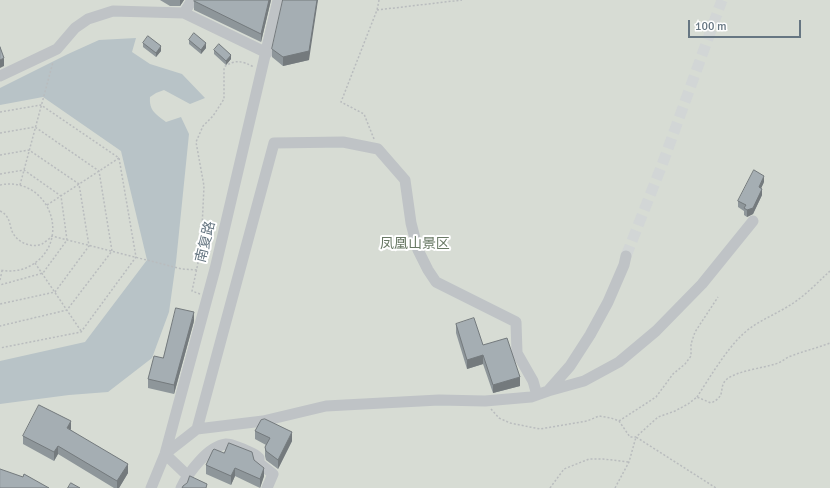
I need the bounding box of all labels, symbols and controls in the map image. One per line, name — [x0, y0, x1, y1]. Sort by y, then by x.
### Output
scale bar — [690, 12, 803, 38]
text: 100 m — [695, 19, 727, 34]
street label: 南复路 — [193, 220, 219, 264]
park label: 凤凰山景区 — [380, 236, 450, 252]

